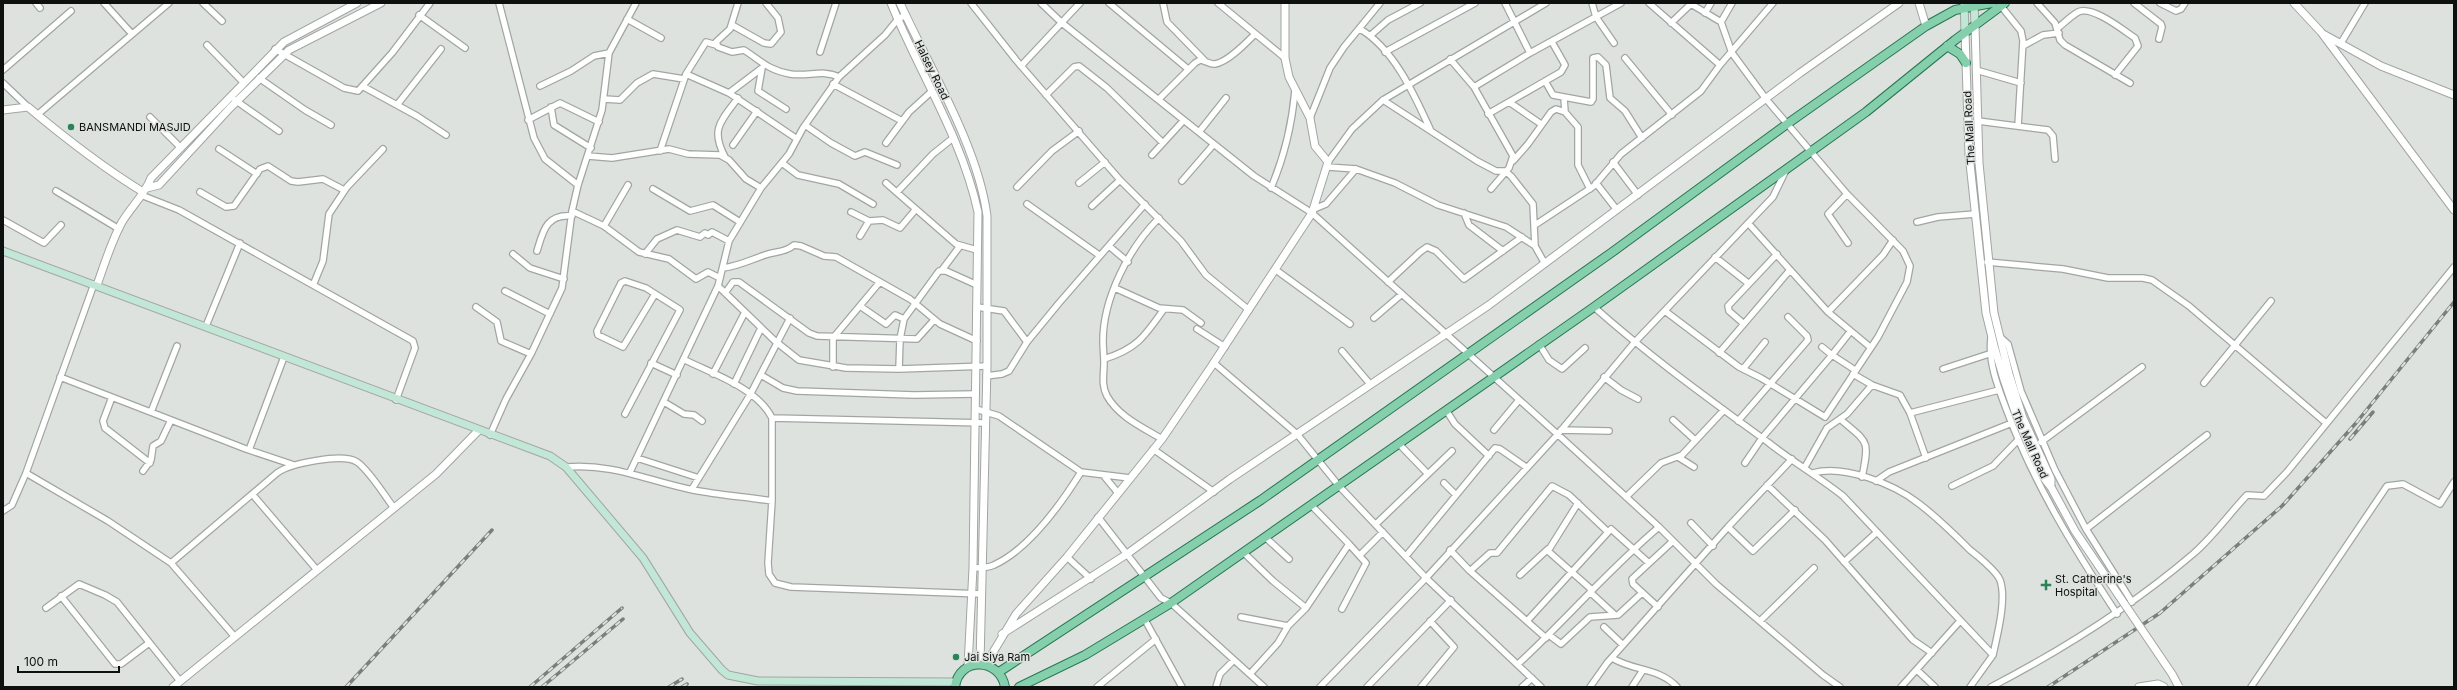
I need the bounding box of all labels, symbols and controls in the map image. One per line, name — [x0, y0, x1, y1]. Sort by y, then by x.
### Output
street label: Halsey Road — [911, 38, 953, 102]
street label: The Mall Road — [1960, 91, 1978, 165]
place label: BANSMANDI MASJID — [79, 120, 191, 134]
marker: BANSMANDI MASJID — [66, 122, 76, 132]
street label: The Mall Road — [2009, 407, 2051, 481]
place label: St. Catherine's Hospital — [2055, 572, 2132, 599]
marker: St. Catherine's Hospital — [2040, 579, 2052, 591]
scale bar — [18, 648, 119, 674]
place label: Jai Siya Ram — [964, 650, 1030, 664]
marker: Jai Siya Ram — [951, 652, 961, 662]
text: 100 m — [24, 654, 58, 669]

